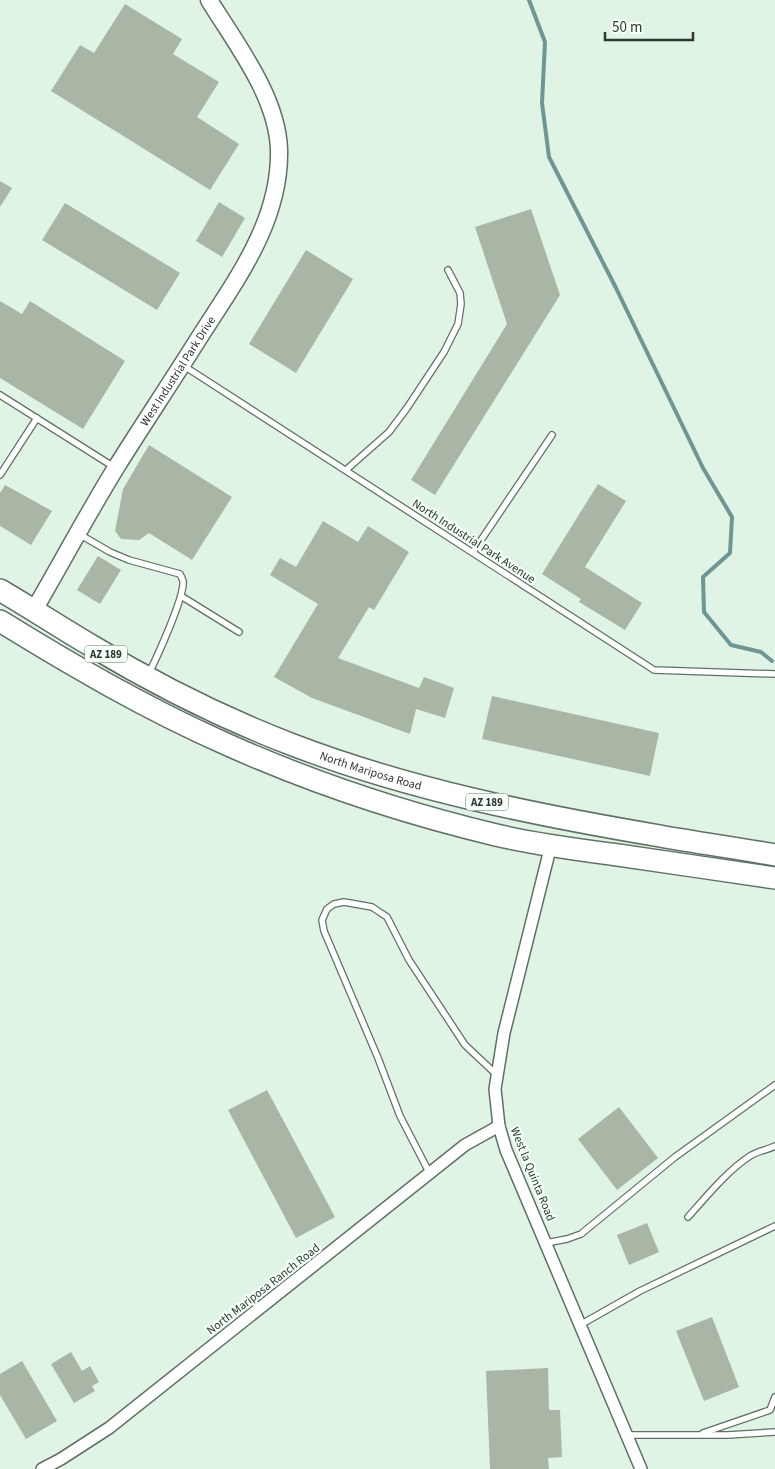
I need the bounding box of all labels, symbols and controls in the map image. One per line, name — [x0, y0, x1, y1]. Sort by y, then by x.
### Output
scale bar — [605, 10, 692, 42]
text: 50 m — [612, 17, 642, 38]
street label: West Industrial Park Drive — [137, 313, 220, 430]
street label: North Industrial Park Avenue — [409, 495, 539, 588]
road number: AZ 189 — [85, 646, 127, 662]
street label: North Mariposa Road — [317, 747, 423, 795]
road number: AZ 189 — [466, 794, 508, 810]
street label: West la Quinta Road — [506, 1125, 559, 1224]
street label: North Mariposa Ranch Road — [203, 1240, 323, 1339]

